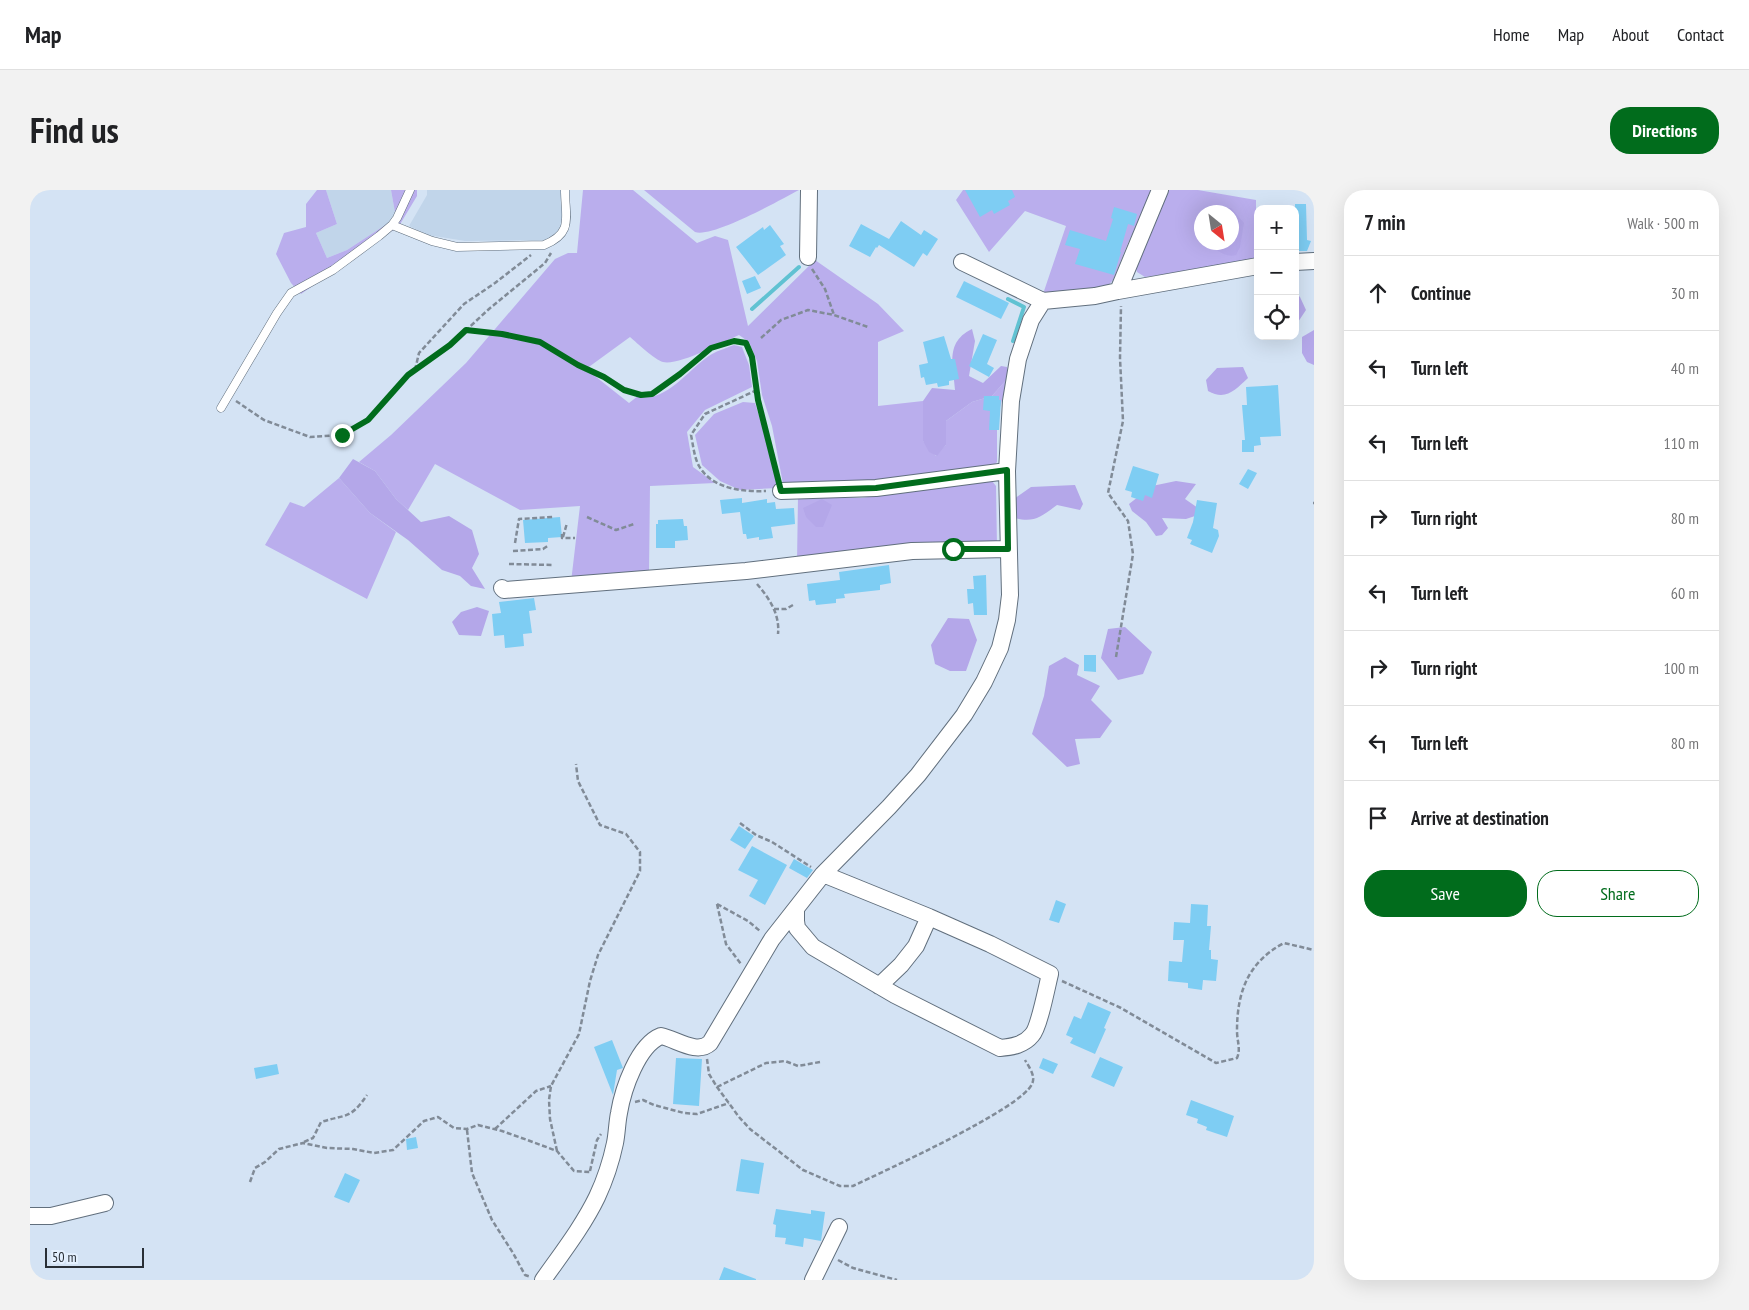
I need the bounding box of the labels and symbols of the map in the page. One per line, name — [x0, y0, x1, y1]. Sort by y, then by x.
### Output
north arrow — [1194, 205, 1239, 250]
route end — [331, 424, 354, 447]
route start — [942, 538, 965, 561]
scale bar — [45, 1245, 144, 1268]

